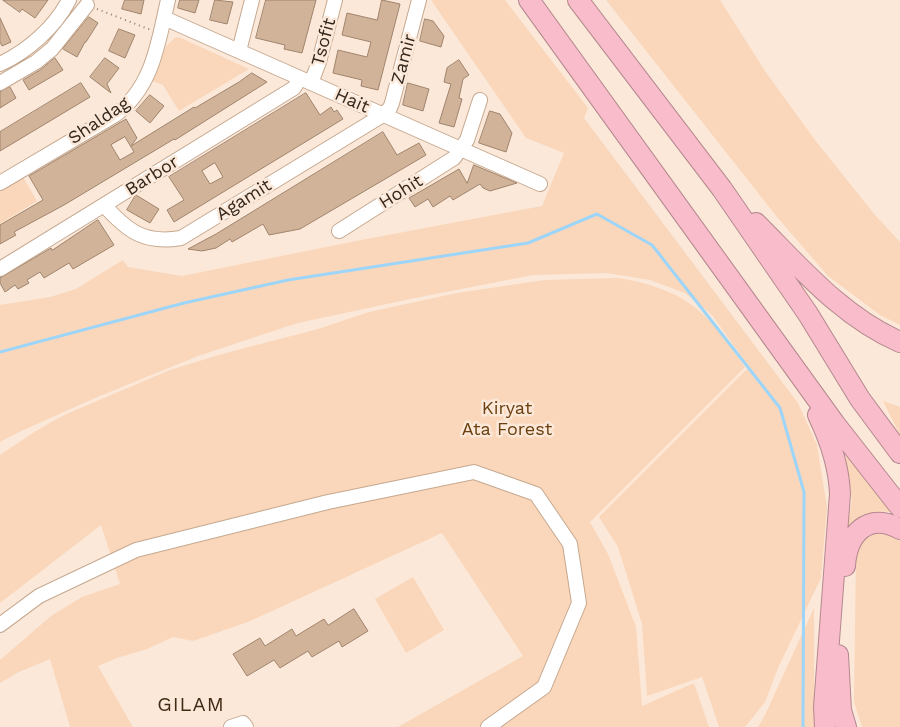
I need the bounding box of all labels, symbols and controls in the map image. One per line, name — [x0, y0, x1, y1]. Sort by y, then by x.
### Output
street label: Tsofit — [307, 16, 341, 68]
street label: Zamir — [387, 32, 421, 86]
street label: Hait — [331, 84, 373, 118]
street label: Shaldag — [64, 93, 134, 149]
street label: Barbor — [121, 151, 183, 201]
street label: Hohit — [375, 170, 427, 214]
street label: Agamit — [212, 175, 276, 225]
park label: Kiryat Ata Forest — [462, 398, 552, 440]
district label: GILAM — [157, 693, 225, 717]

